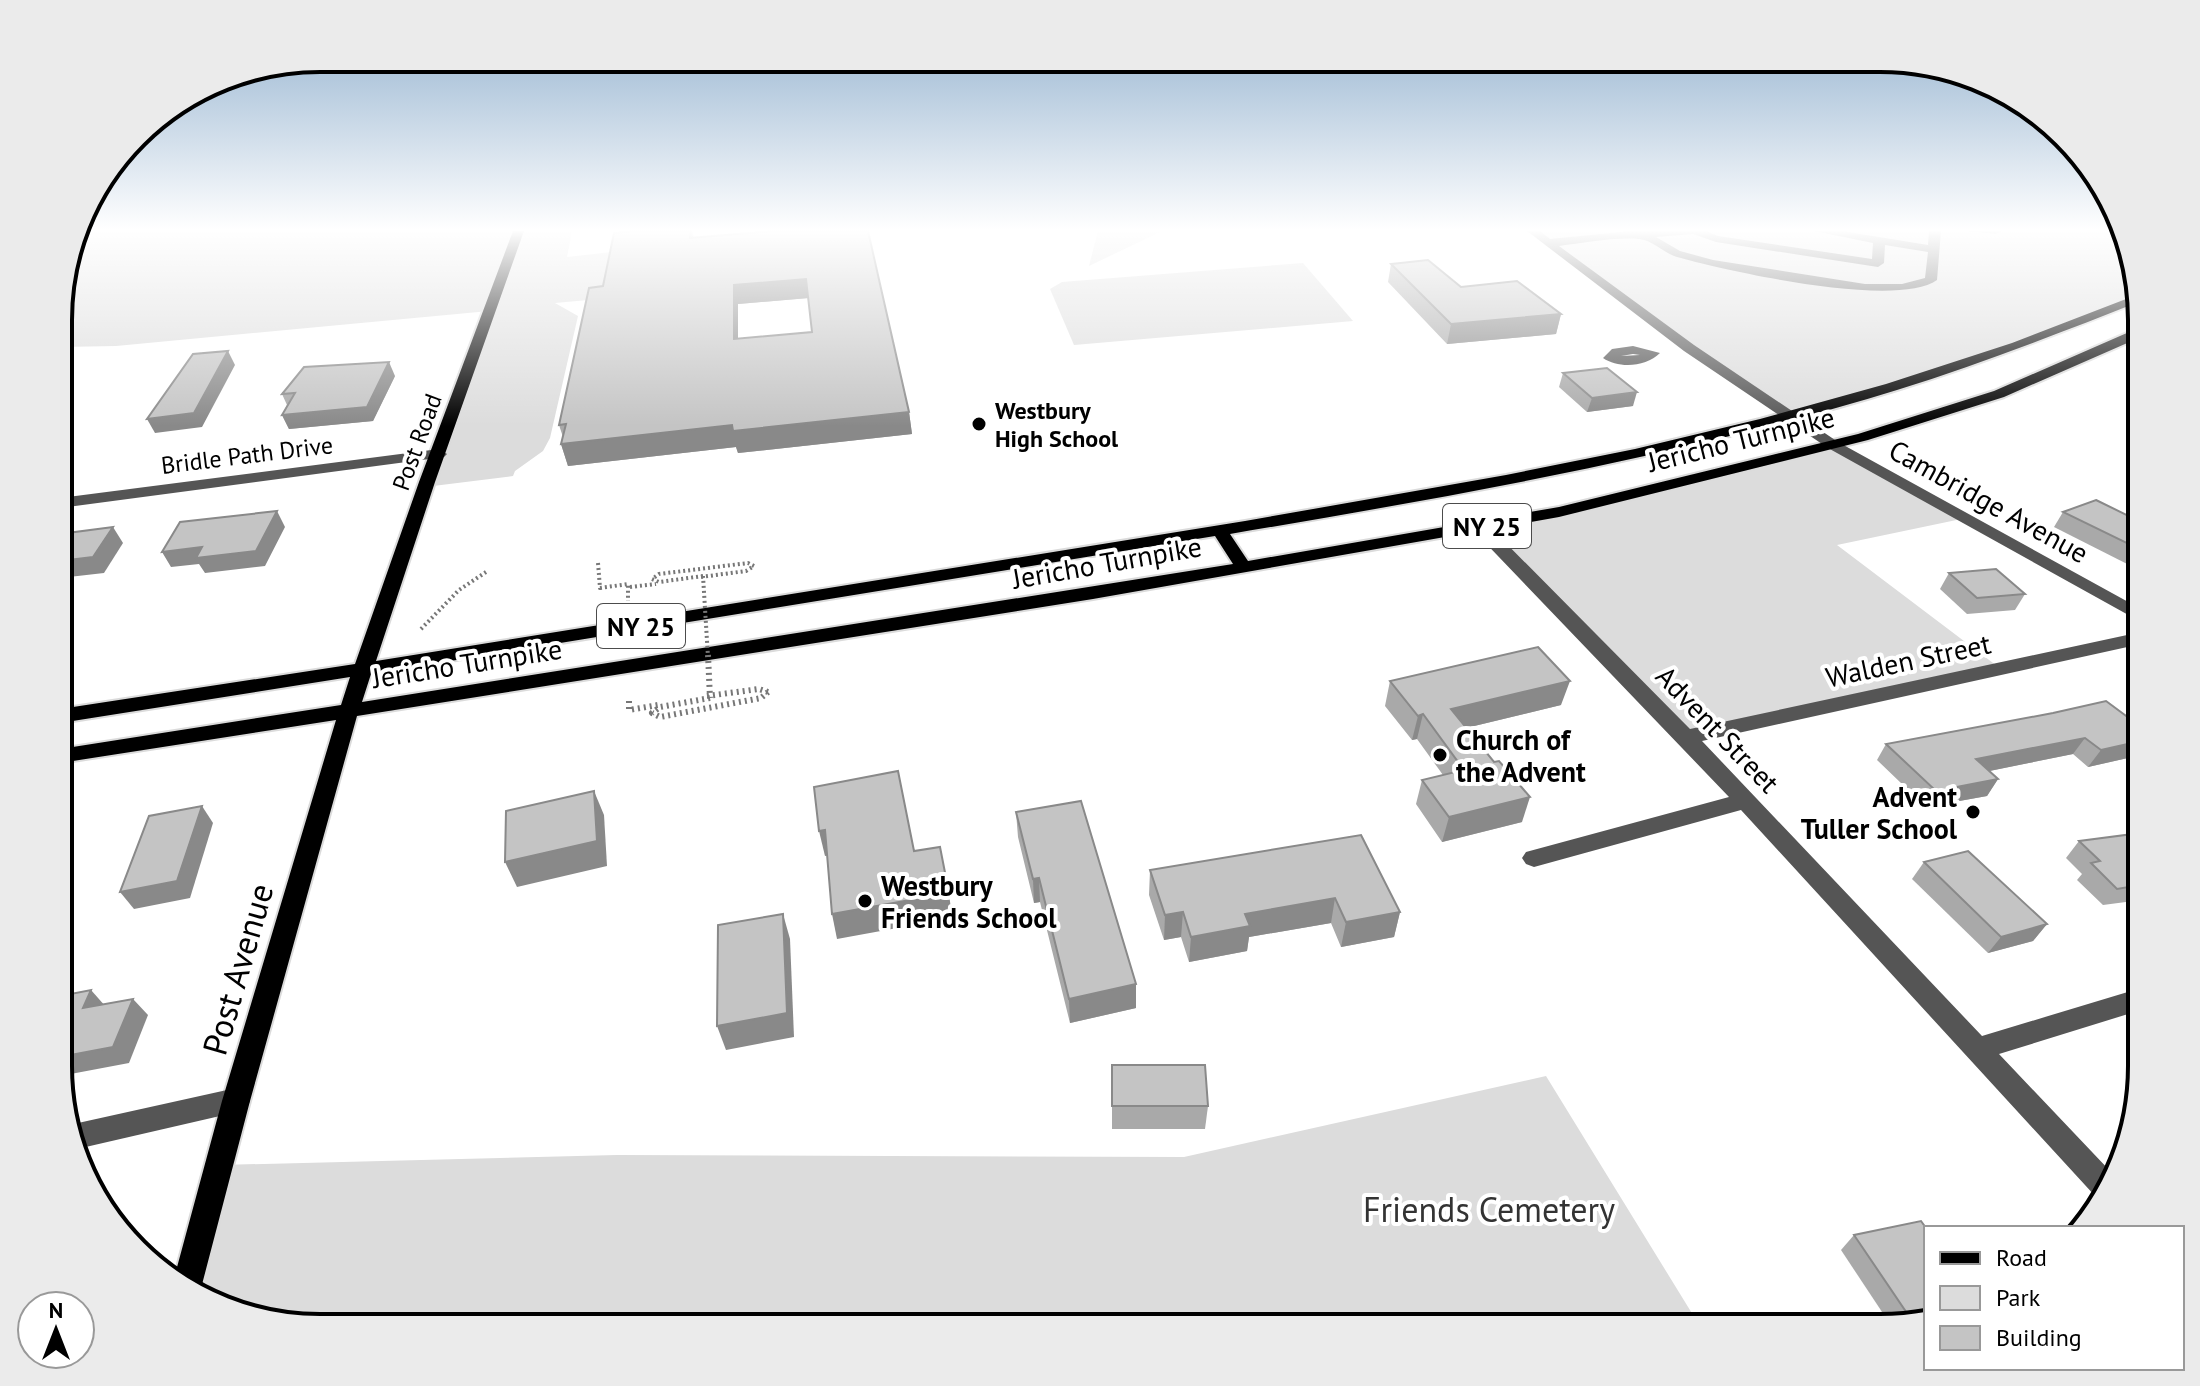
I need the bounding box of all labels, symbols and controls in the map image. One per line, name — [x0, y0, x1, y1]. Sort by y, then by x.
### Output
street label: Post Road — [385, 389, 449, 495]
place label: Westbury High School — [995, 395, 1119, 454]
street label: Jericho Turnpike — [1643, 398, 1838, 480]
marker: Westbury High School — [970, 415, 988, 433]
street label: Bridle Path Drive — [159, 429, 335, 481]
street label: Cambridge Avenue — [1883, 431, 2095, 571]
road number: NY 25 — [1443, 504, 1531, 548]
street label: Jericho Turnpike — [1009, 527, 1204, 597]
road number: NY 25 — [597, 604, 685, 648]
street label: Walden Street — [1822, 624, 1994, 696]
street label: Jericho Turnpike — [369, 630, 564, 696]
street label: Advent Street — [1648, 658, 1788, 801]
place label: Church of the Advent — [1456, 721, 1586, 790]
marker: Church of the Advent — [1431, 746, 1449, 764]
place label: Advent Tuller School — [1801, 778, 1958, 847]
marker: Advent Tuller School — [1964, 803, 1982, 821]
place label: Westbury Friends School — [881, 867, 1057, 936]
street label: Post Avenue — [192, 878, 282, 1060]
marker: Westbury Friends School — [856, 892, 874, 910]
park label: Friends Cemetery — [1363, 1187, 1615, 1231]
legend — [1924, 1226, 2184, 1370]
text: Road — [1996, 1242, 2047, 1273]
text: Park — [1996, 1282, 2041, 1313]
north arrow — [16, 1290, 96, 1370]
text: N — [49, 1296, 63, 1324]
text: Building — [1996, 1322, 2082, 1353]

